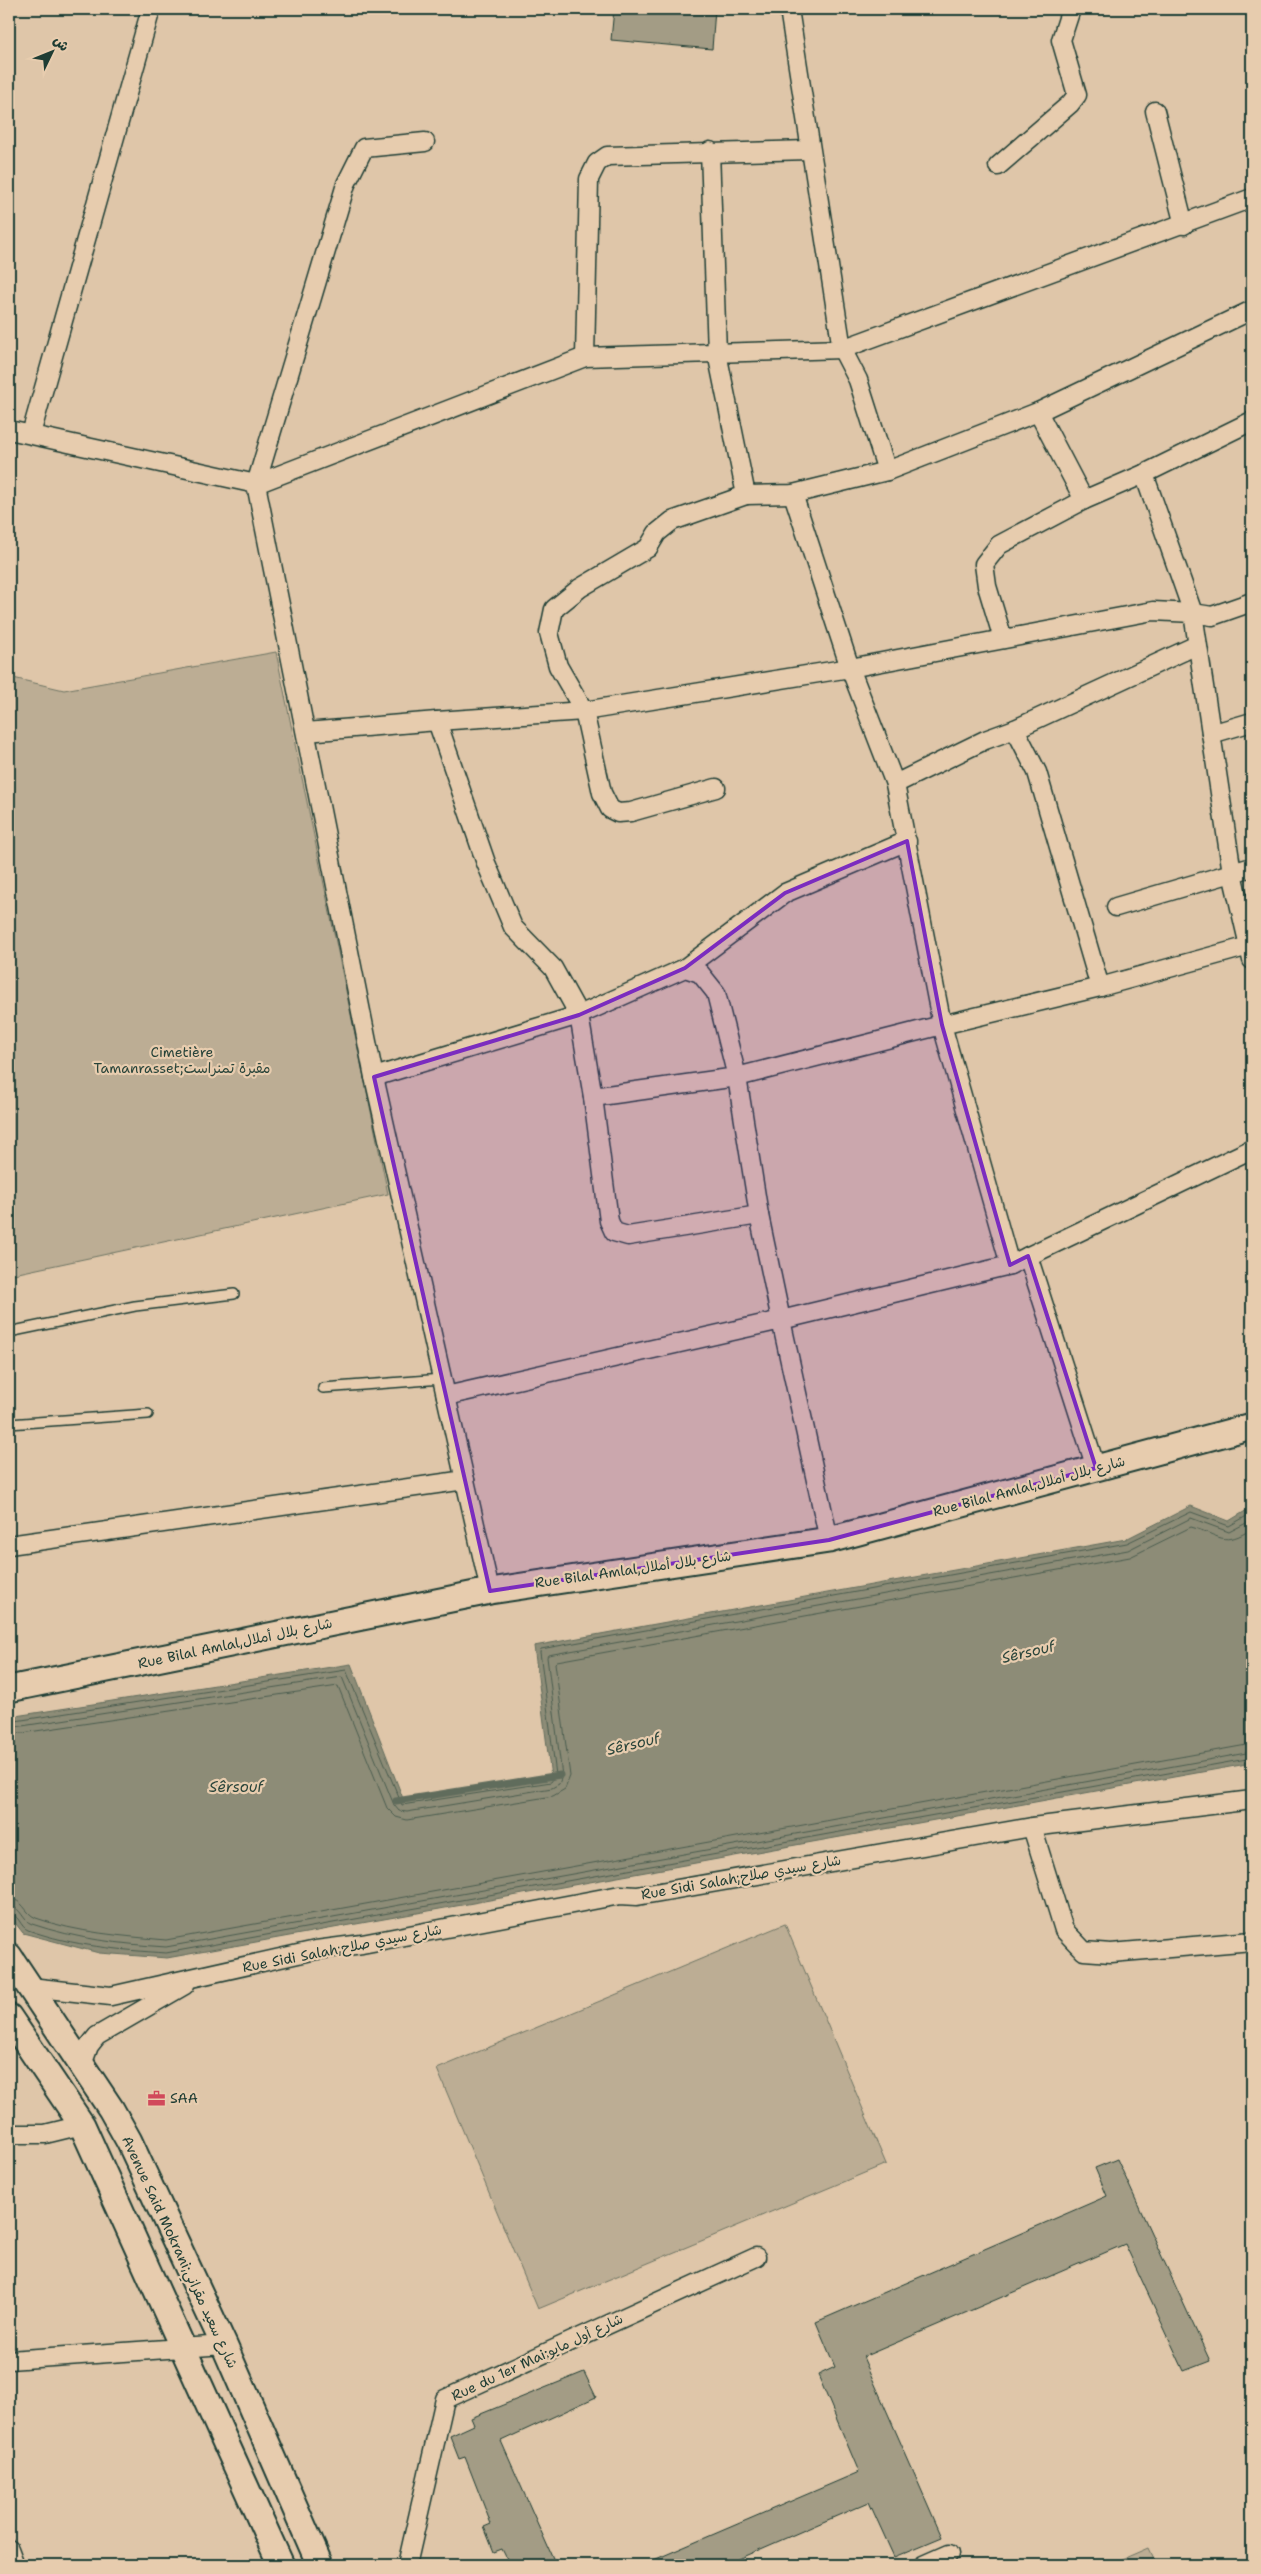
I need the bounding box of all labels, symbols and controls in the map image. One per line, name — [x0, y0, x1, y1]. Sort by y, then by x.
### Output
north arrow — [28, 28, 78, 78]
text: ش — [50, 31, 73, 55]
park label: Cimetière Tamanrasset;مقبرة تمنراست — [94, 1043, 270, 1077]
street label: Rue Bilal Amlal,شارع بلال أملال — [931, 1452, 1127, 1521]
street label: Rue Bilal Amlal,شارع بلال أملال — [534, 1546, 733, 1593]
street label: Rue Bilal Amlal,شارع بلال أملال — [136, 1614, 334, 1673]
water label: Sêrsouf — [1000, 1636, 1059, 1668]
water label: Sêrsouf — [605, 1728, 664, 1760]
water label: Sêrsouf — [209, 1777, 265, 1797]
street label: Rue Sidi Salah;شارع سيدي صلاح — [640, 1851, 843, 1905]
street label: Rue Sidi Salah;شارع سيدي صلاح — [241, 1920, 444, 1978]
office icon: SAA — [146, 2088, 166, 2108]
place label: SAA — [170, 2089, 198, 2107]
street label: Avenue Said Mokrani;شارع سعيد مقراني — [114, 2133, 242, 2373]
street label: Rue du 1er Mai;شارع أول مايو — [448, 2309, 626, 2406]

